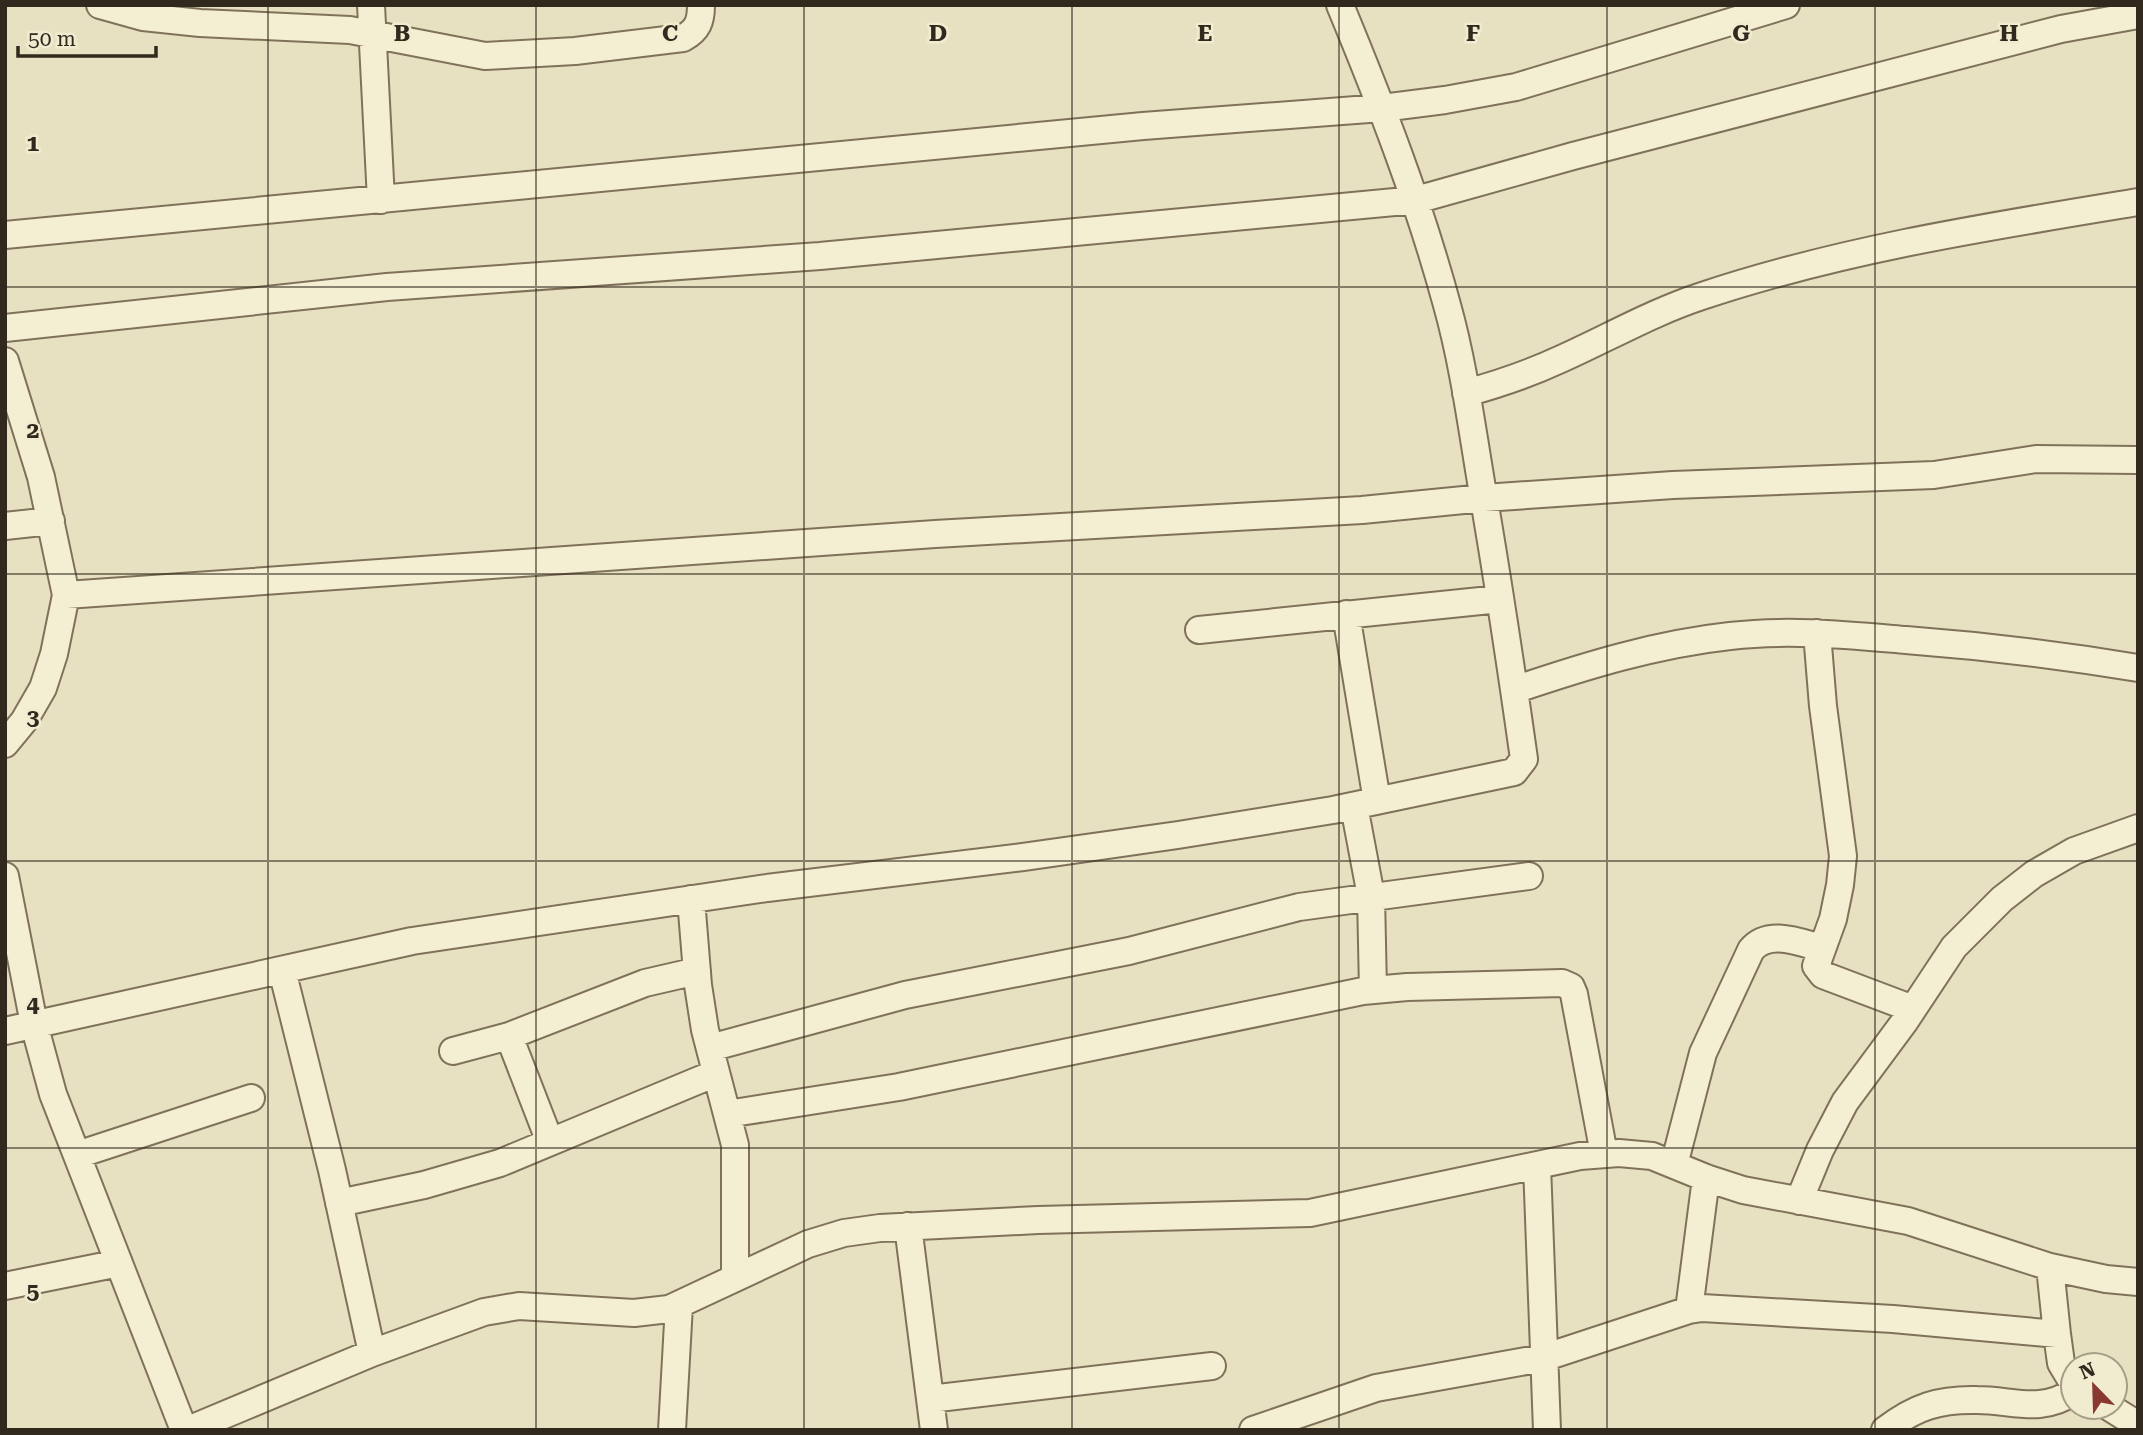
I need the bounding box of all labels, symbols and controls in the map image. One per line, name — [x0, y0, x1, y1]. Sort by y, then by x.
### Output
scale bar — [18, 14, 156, 58]
text: B — [394, 20, 410, 47]
text: C — [662, 20, 678, 47]
text: D — [929, 20, 947, 47]
text: E — [1198, 20, 1212, 47]
text: F — [1466, 20, 1480, 47]
text: G — [1732, 20, 1750, 47]
text: H — [2000, 20, 2019, 47]
text: 50 m — [28, 27, 76, 51]
text: 1 — [27, 130, 40, 157]
text: 2 — [27, 417, 39, 444]
text: 3 — [27, 704, 40, 731]
text: 4 — [27, 991, 40, 1018]
text: 5 — [27, 1278, 40, 1305]
north arrow — [2059, 1351, 2129, 1421]
text: N — [2076, 1357, 2099, 1384]

